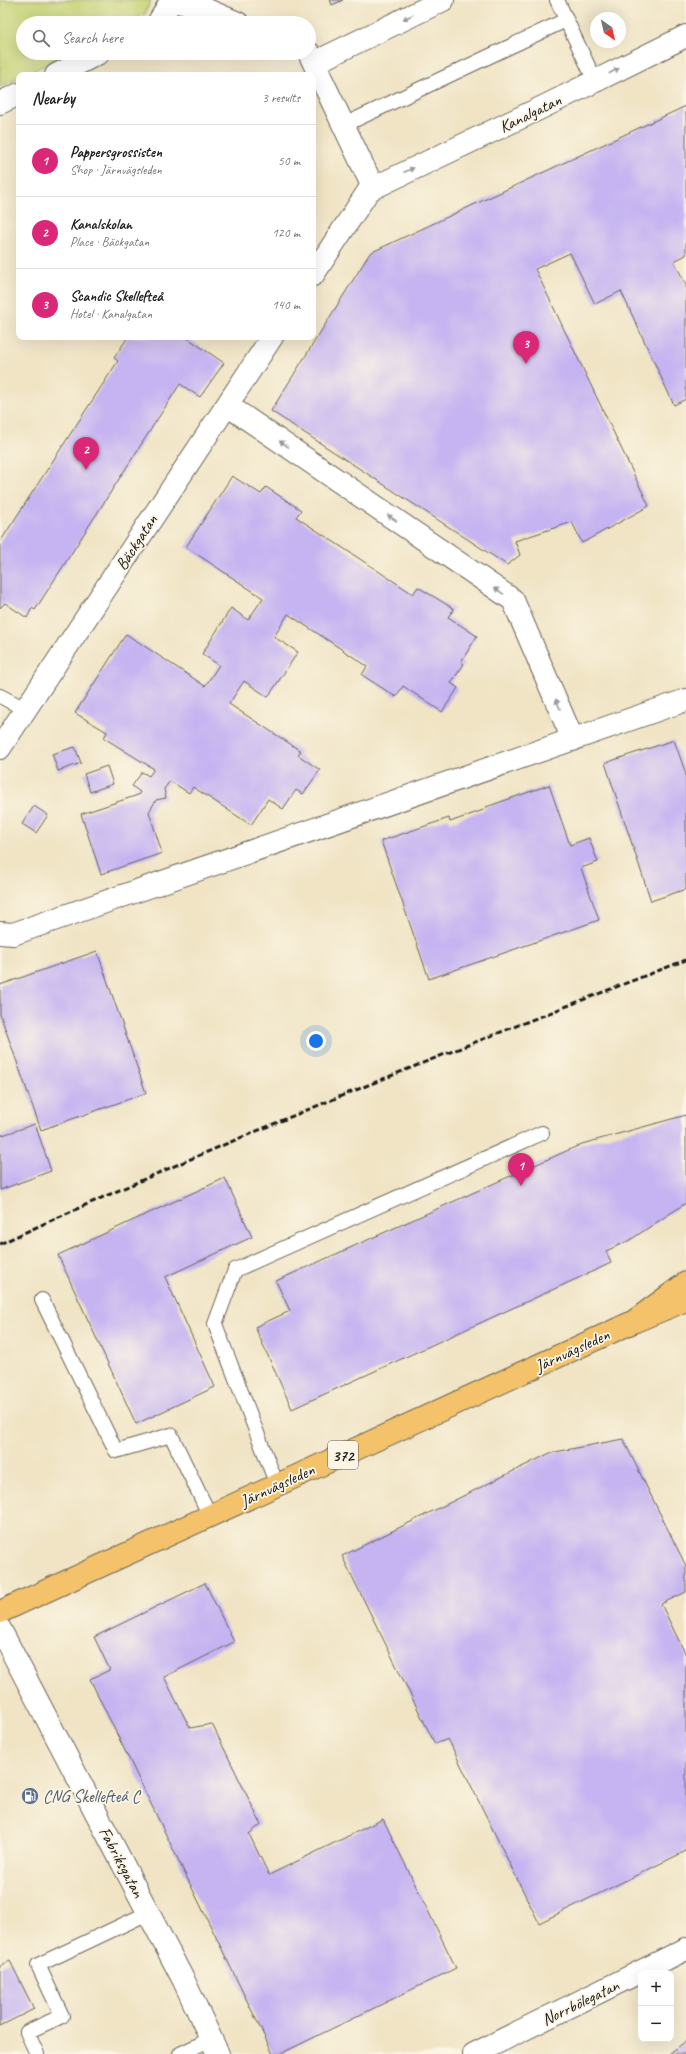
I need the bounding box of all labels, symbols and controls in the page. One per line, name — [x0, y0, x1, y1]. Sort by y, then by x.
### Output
north arrow — [590, 12, 626, 48]
one-way arrow — [402, 14, 414, 20]
search box — [16, 16, 316, 60]
icon: search — [30, 27, 52, 49]
text: Search here — [62, 29, 123, 48]
one-way arrow — [608, 68, 620, 75]
text: Nearby — [32, 88, 75, 109]
street label: Kanalgatan — [496, 89, 565, 137]
text: 3 results — [262, 90, 300, 106]
text: Pappersgrossisten — [70, 143, 162, 162]
text: 1 — [42, 153, 48, 169]
text: 50 m — [278, 153, 300, 169]
text: Shop · Järnvägsleden — [70, 162, 162, 178]
one-way arrow — [403, 167, 414, 173]
text: Kanalskolan — [70, 215, 132, 234]
text: 2 — [42, 225, 48, 241]
text: 120 m — [272, 225, 300, 241]
text: Place · Bäckgatan — [70, 234, 149, 250]
text: Scandic Skellefteå — [70, 287, 163, 306]
text: 3 — [42, 297, 48, 313]
text: 140 m — [272, 297, 300, 313]
text: Hotel · Kanalgatan — [70, 306, 152, 322]
pin: 3 — [513, 331, 539, 364]
pin: 2 — [73, 437, 99, 470]
one-way arrow — [279, 440, 289, 448]
street label: Bäckgatan — [111, 510, 162, 574]
one-way arrow — [386, 514, 397, 522]
one-way arrow — [494, 587, 504, 595]
one-way arrow — [555, 699, 561, 710]
your location — [306, 1031, 326, 1051]
pin: 1 — [508, 1153, 534, 1186]
street label: Järnvägsleden — [531, 1324, 613, 1377]
road number: 372 — [328, 1441, 358, 1469]
street label: Järnvägsleden — [236, 1459, 318, 1512]
fuel station icon: CNG Skellefteå C — [20, 1786, 40, 1806]
place label: CNG Skellefteå C — [43, 1786, 142, 1807]
street label: Fabriksgatan — [94, 1823, 150, 1902]
map controls — [638, 1970, 674, 2042]
button: + — [638, 1970, 674, 2006]
street label: Norrbölegatan — [538, 1974, 623, 2030]
button: − — [638, 2006, 674, 2042]

